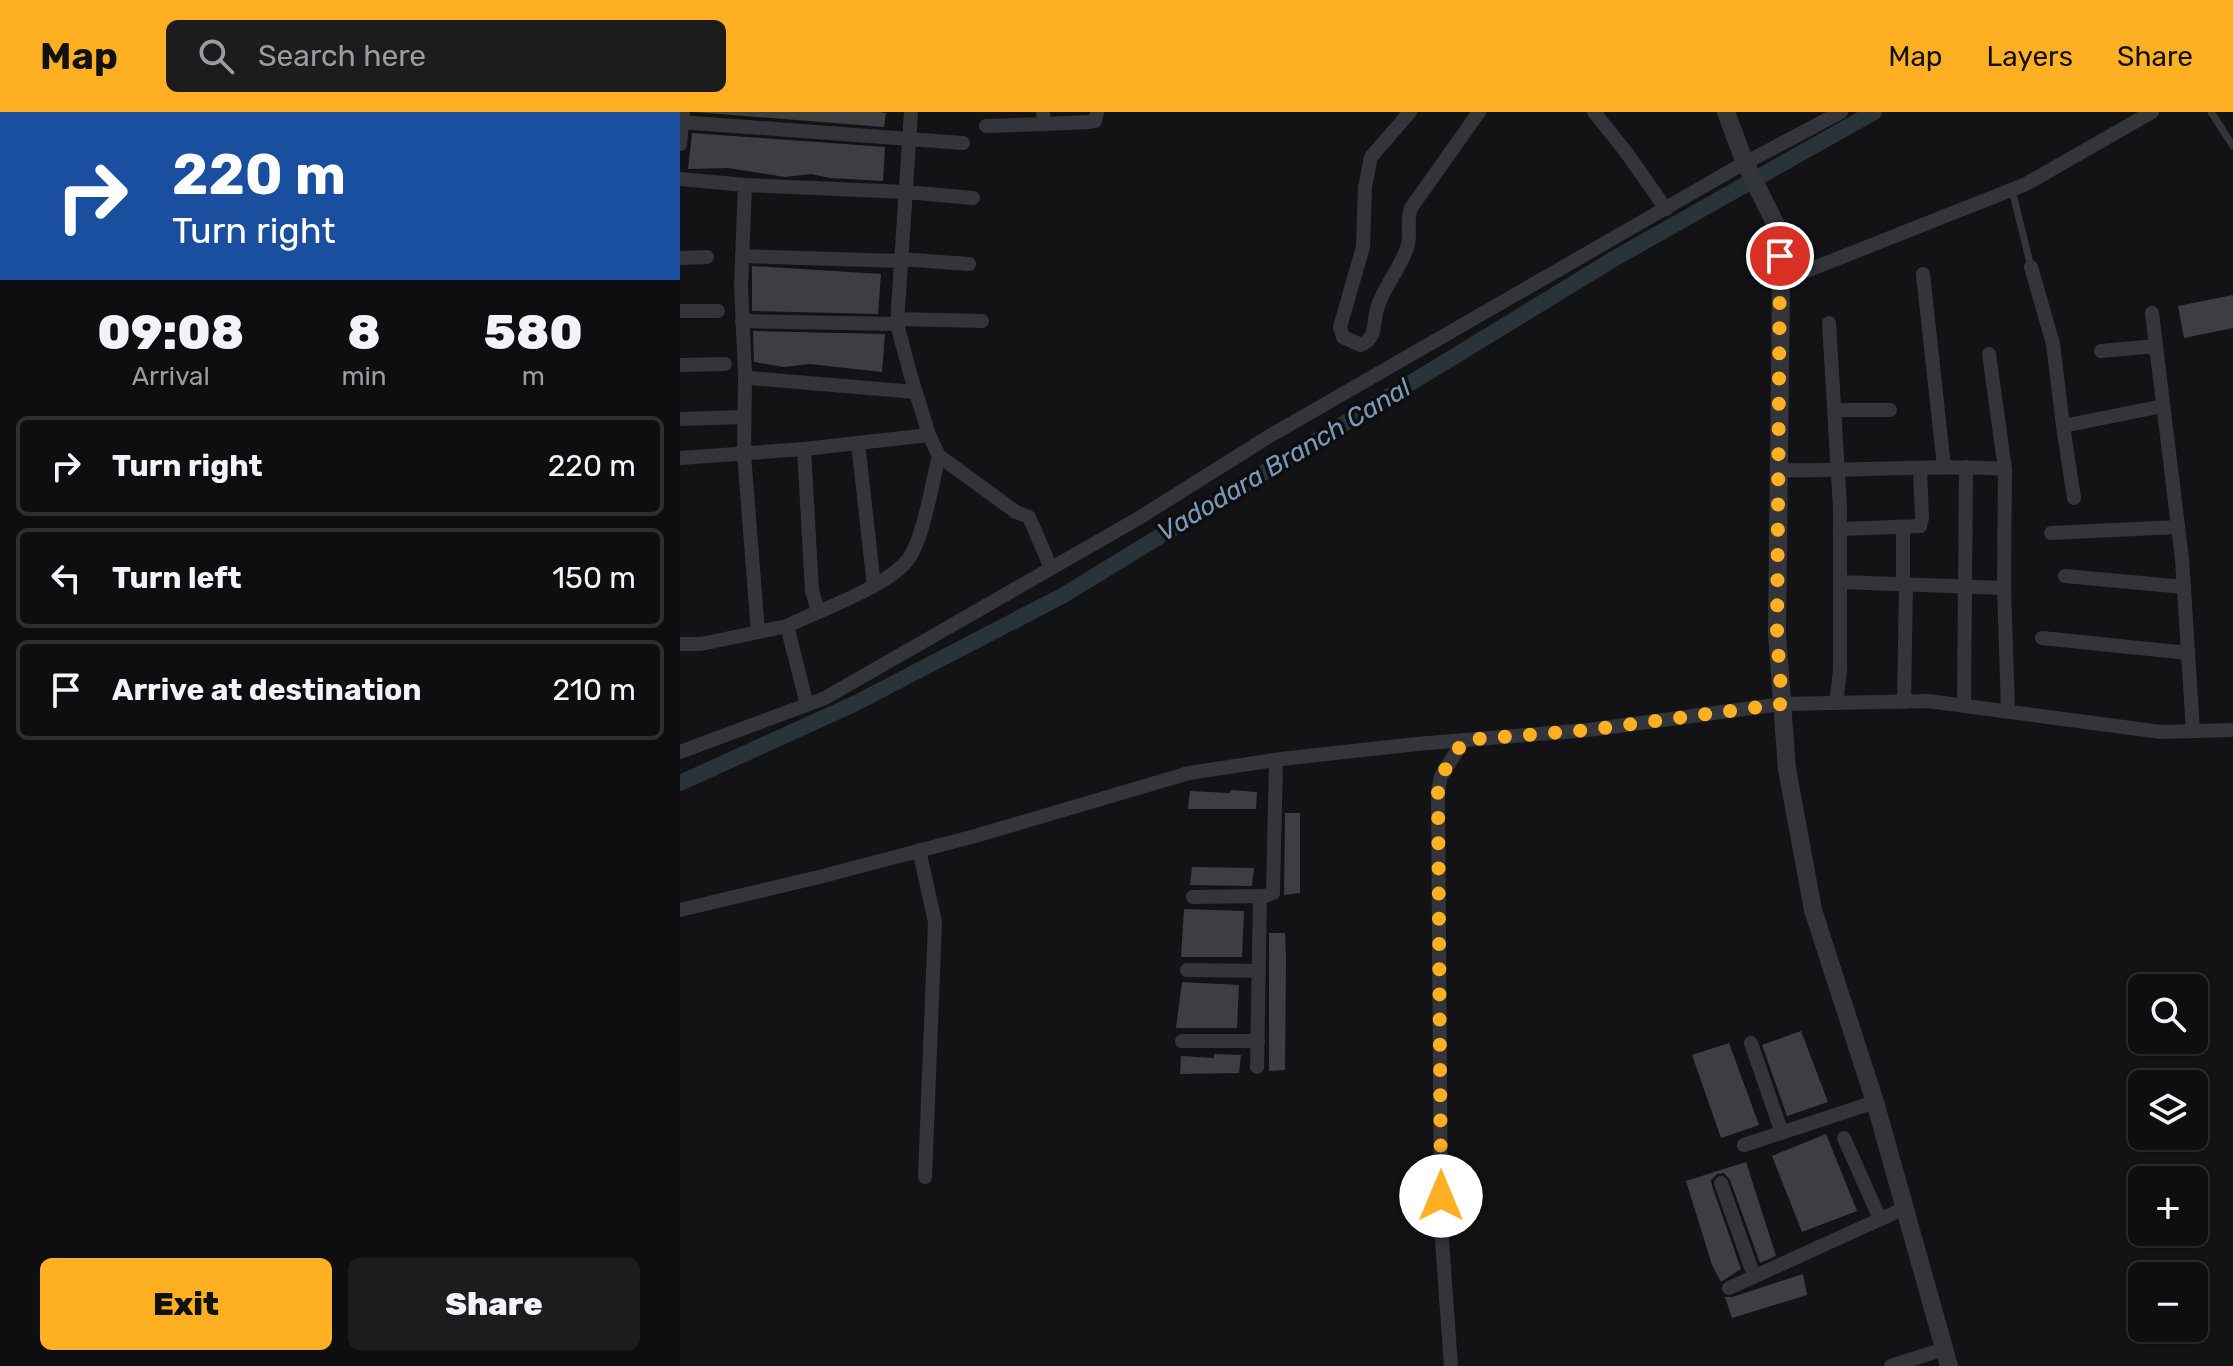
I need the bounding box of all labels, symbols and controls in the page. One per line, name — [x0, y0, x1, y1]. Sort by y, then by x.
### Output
search box — [166, 20, 726, 92]
text: Map — [40, 33, 118, 79]
icon: search — [194, 34, 238, 78]
text: Search here — [258, 38, 426, 74]
text: Map — [1888, 40, 1943, 73]
text: Layers — [1987, 40, 2073, 73]
text: Share — [2117, 40, 2193, 73]
text: 220 m — [172, 142, 346, 208]
icon: right — [40, 144, 144, 248]
text: Turn right — [172, 209, 336, 252]
pin — [1746, 222, 1814, 290]
icon: arrive — [1758, 234, 1802, 278]
text: 09:08 — [97, 304, 244, 361]
text: 8 — [347, 304, 381, 361]
text: 580 — [484, 304, 583, 361]
text: Arrival — [132, 361, 210, 392]
text: min — [341, 361, 387, 392]
text: m — [522, 361, 545, 392]
water label: Vadodara Branch Canal — [1152, 372, 1417, 548]
icon: right — [44, 444, 88, 488]
text: Turn right — [112, 448, 263, 484]
text: 220 m — [548, 448, 636, 484]
icon: left — [44, 556, 88, 600]
text: Turn left — [112, 560, 242, 596]
text: 150 m — [552, 560, 636, 596]
icon: arrive — [44, 668, 88, 712]
text: Arrive at destination — [112, 672, 422, 708]
text: 210 m — [552, 672, 636, 708]
map controls — [2128, 974, 2208, 1342]
button: search — [2128, 974, 2208, 1054]
button: layers — [2128, 1070, 2208, 1150]
position arrow — [1399, 1154, 1483, 1238]
button: + — [2128, 1166, 2208, 1246]
button: Exit — [40, 1258, 332, 1350]
button: Share — [348, 1258, 640, 1350]
button: − — [2128, 1262, 2208, 1342]

